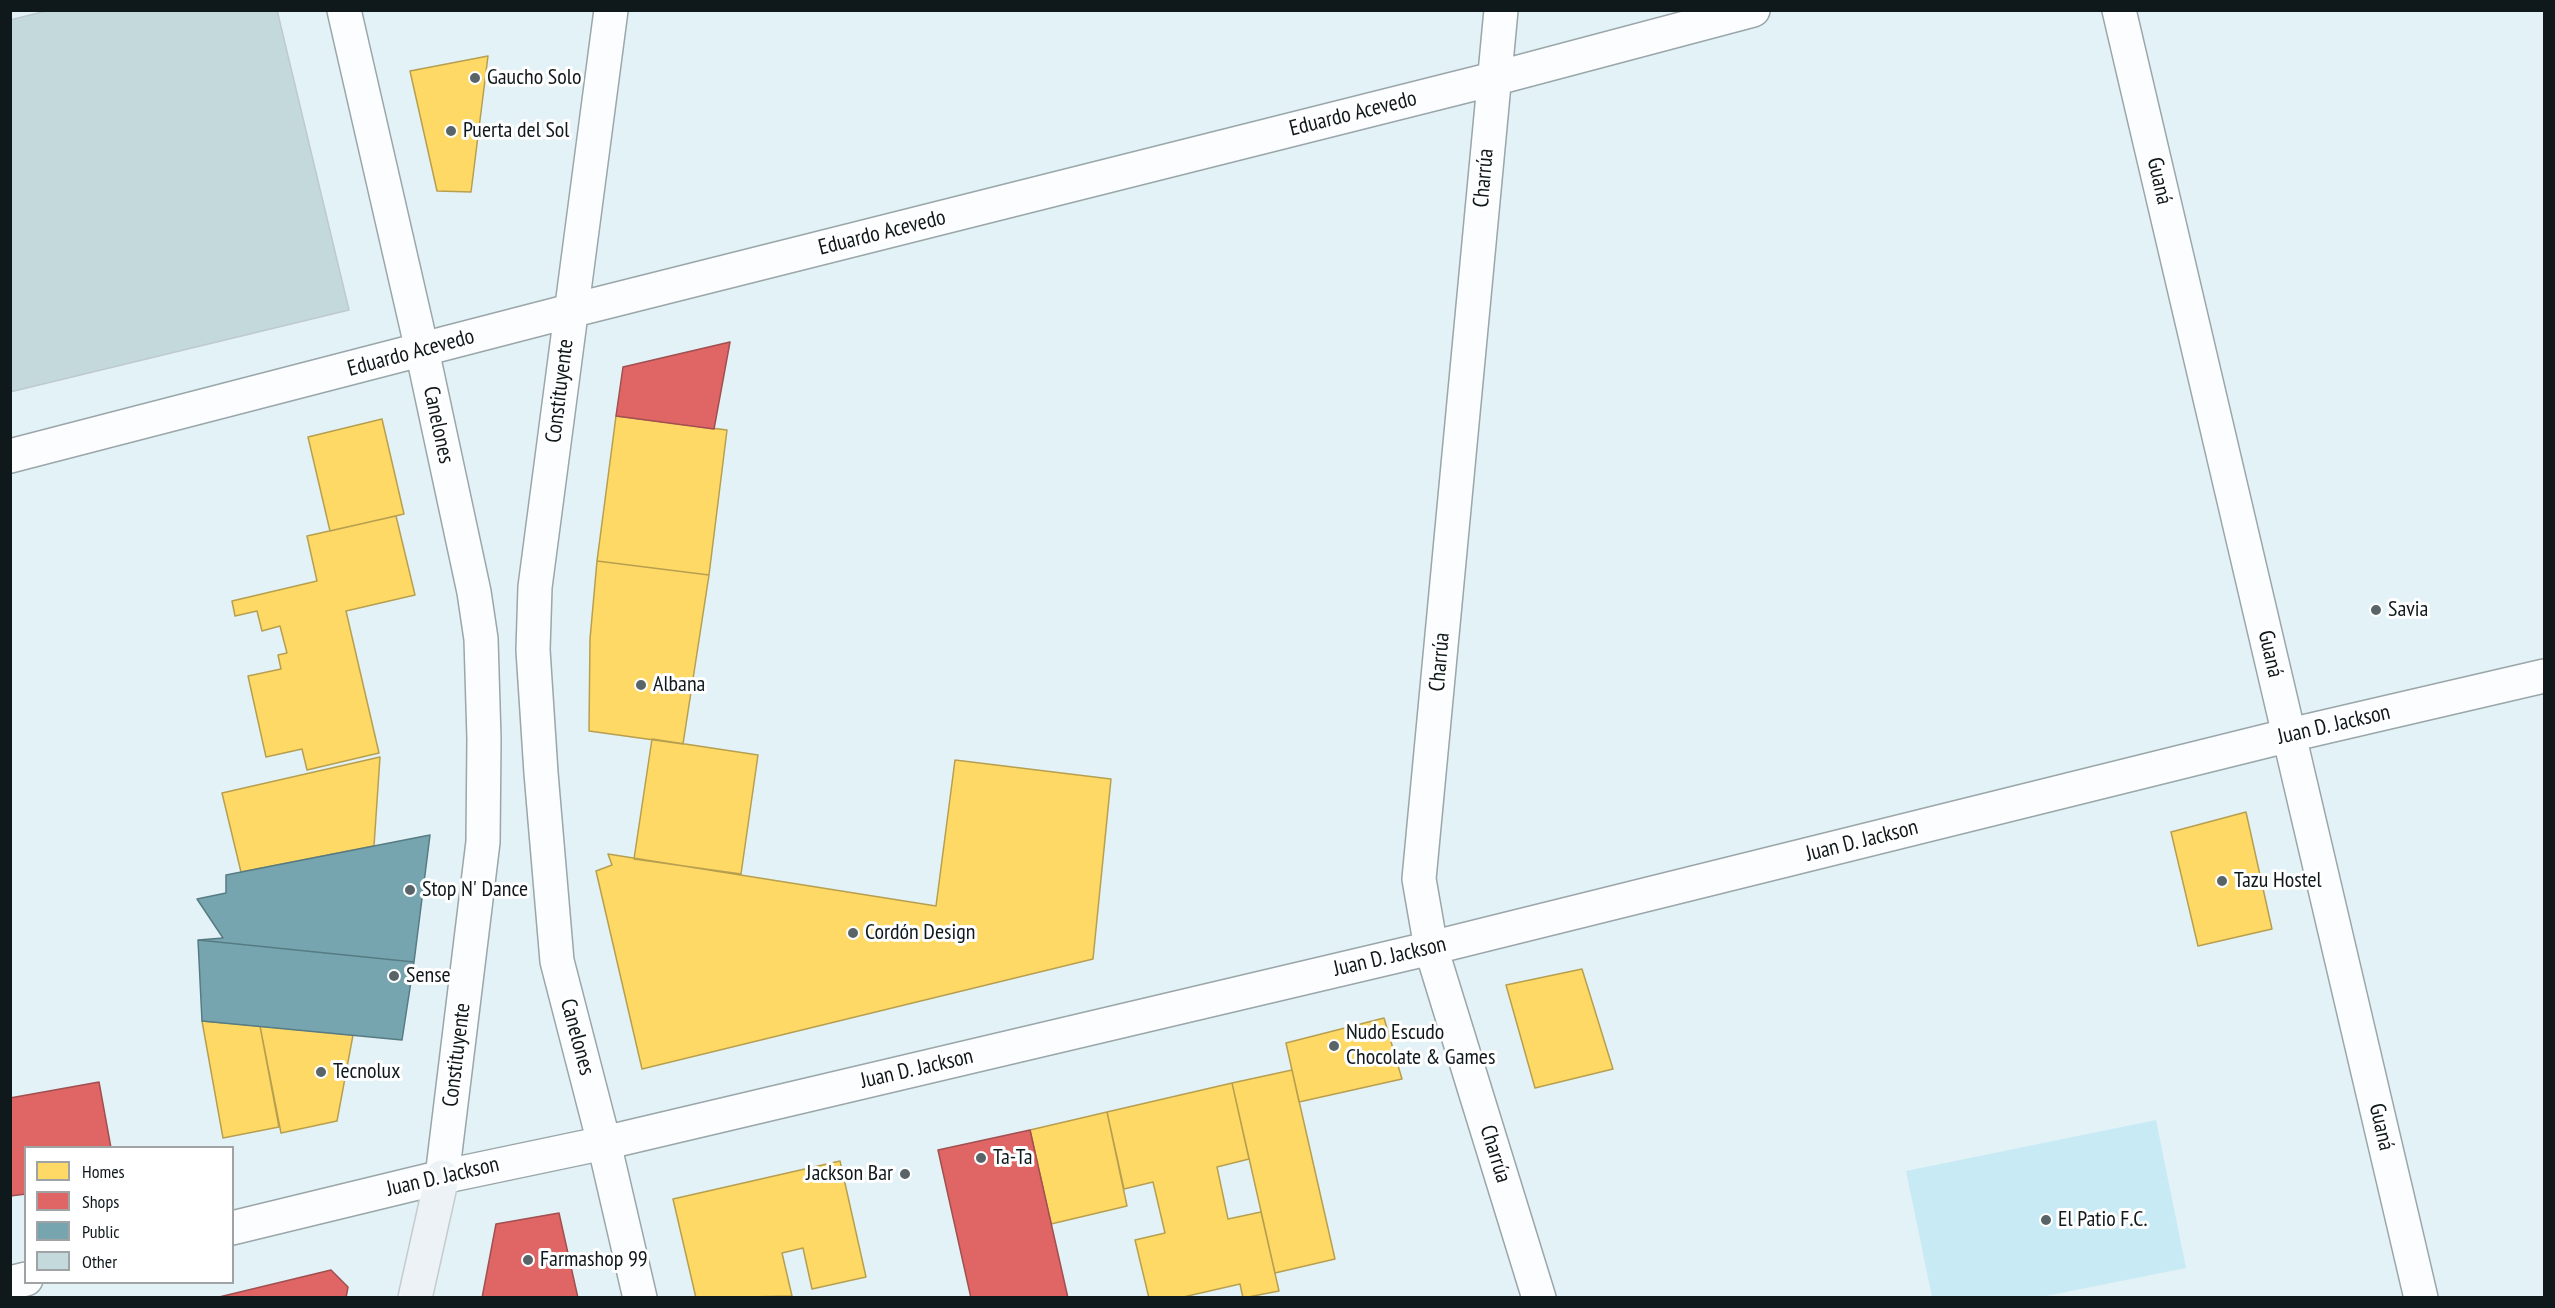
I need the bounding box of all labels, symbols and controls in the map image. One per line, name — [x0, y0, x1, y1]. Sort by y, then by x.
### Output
place label: Gaucho Solo — [487, 65, 581, 91]
marker: Gaucho Solo — [468, 71, 482, 85]
street label: Eduardo Acevedo — [1287, 85, 1419, 143]
place label: Puerta del Sol — [463, 118, 569, 144]
marker: Puerta del Sol — [444, 124, 458, 138]
street label: Charrúa — [1468, 147, 1500, 209]
street label: Guaná — [2141, 155, 2177, 207]
street label: Eduardo Acevedo — [816, 204, 948, 262]
street label: Eduardo Acevedo — [345, 323, 477, 383]
street label: Constituyente — [541, 338, 579, 444]
street label: Canelones — [417, 384, 459, 466]
place label: Savia — [2388, 597, 2428, 623]
marker: Savia — [2369, 603, 2383, 617]
street label: Guaná — [2252, 628, 2288, 680]
street label: Charrúa — [1424, 631, 1456, 693]
place label: Albana — [653, 672, 705, 698]
marker: Albana — [634, 678, 648, 692]
street label: Juan D. Jackson — [2275, 699, 2393, 751]
street label: Juan D. Jackson — [1803, 814, 1921, 868]
place label: Tazu Hostel — [2234, 868, 2322, 894]
marker: Tazu Hostel — [2215, 874, 2229, 888]
place label: Stop N' Dance — [422, 877, 528, 903]
marker: Stop N' Dance — [403, 883, 417, 897]
place label: Cordón Design — [865, 920, 975, 946]
marker: Cordón Design — [846, 926, 860, 940]
street label: Juan D. Jackson — [1331, 931, 1449, 983]
place label: Sense — [406, 963, 451, 989]
marker: Sense — [387, 969, 401, 983]
street label: Canelones — [554, 996, 600, 1078]
street label: Constituyente — [438, 1002, 476, 1108]
place label: Nudo Escudo Chocolate & Games — [1346, 1020, 1495, 1072]
marker: Nudo Escudo Chocolate & Games — [1327, 1039, 1341, 1053]
street label: Juan D. Jackson — [858, 1043, 976, 1095]
place label: Tecnolux — [333, 1059, 400, 1085]
marker: Tecnolux — [314, 1065, 328, 1079]
street label: Guaná — [2363, 1101, 2399, 1153]
street label: Charrúa — [1474, 1122, 1516, 1186]
place label: Ta-Ta — [993, 1145, 1033, 1171]
legend — [24, 1146, 234, 1284]
street label: Juan D. Jackson — [384, 1151, 502, 1203]
marker: Ta-Ta — [974, 1151, 988, 1165]
text: Homes — [82, 1160, 125, 1183]
place label: Jackson Bar — [806, 1161, 893, 1187]
marker: Jackson Bar — [898, 1167, 912, 1181]
text: Shops — [82, 1190, 119, 1213]
place label: El Patio F.C. — [2058, 1207, 2147, 1233]
marker: El Patio F.C. — [2039, 1213, 2053, 1227]
text: Public — [82, 1220, 120, 1243]
place label: Farmashop 99 — [540, 1247, 648, 1273]
text: Other — [82, 1250, 117, 1273]
marker: Farmashop 99 — [521, 1253, 535, 1267]

